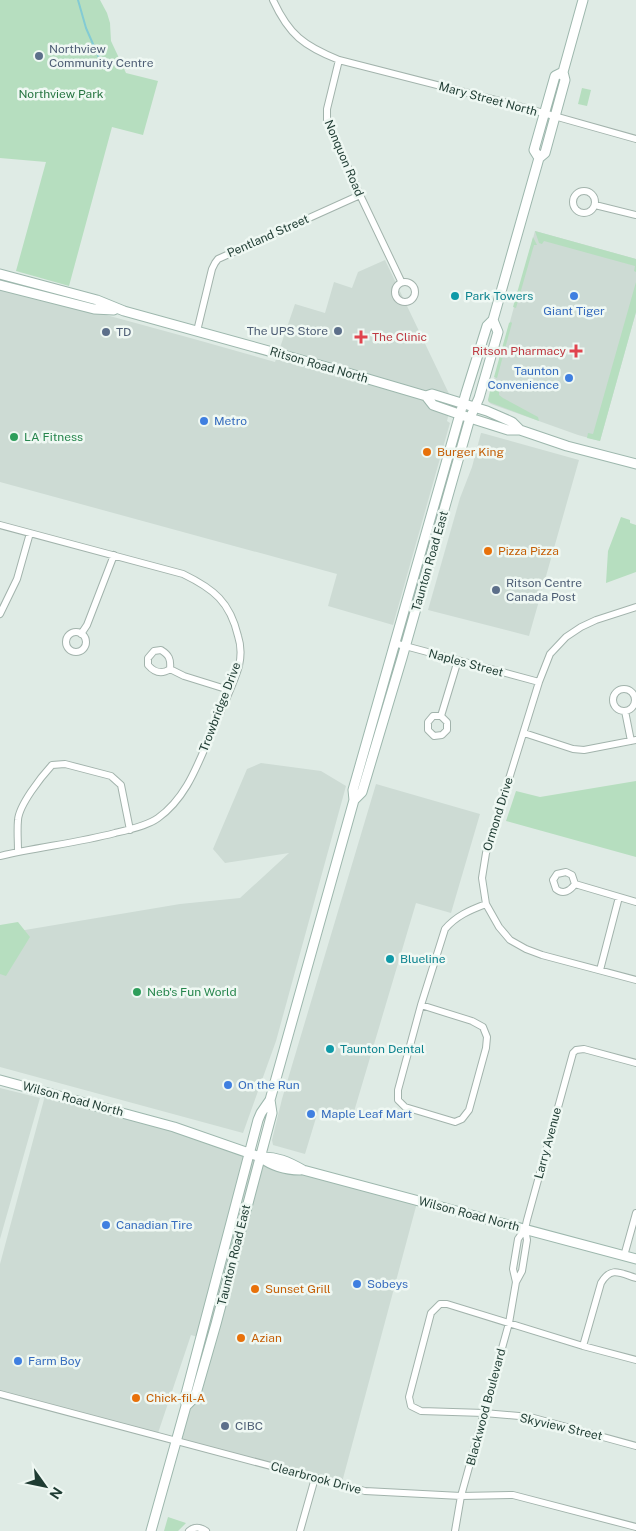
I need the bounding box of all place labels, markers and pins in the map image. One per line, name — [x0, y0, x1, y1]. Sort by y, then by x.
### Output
place label: Northview Community Centre — [49, 42, 154, 70]
marker: Northview Community Centre — [33, 50, 45, 62]
place label: Park Towers — [465, 289, 533, 303]
marker: Park Towers — [449, 290, 461, 302]
marker: Giant Tiger — [568, 290, 580, 302]
place label: Giant Tiger — [543, 304, 605, 318]
place label: The UPS Store — [247, 324, 328, 338]
place label: TD — [116, 325, 131, 339]
marker: The UPS Store — [332, 325, 344, 337]
marker: TD — [100, 326, 112, 338]
marker: The Clinic — [354, 330, 368, 344]
place label: The Clinic — [372, 330, 427, 344]
place label: Ritson Pharmacy — [472, 344, 567, 358]
marker: Ritson Pharmacy — [570, 345, 582, 357]
place label: Taunton Convenience — [488, 364, 559, 392]
marker: Taunton Convenience — [563, 372, 575, 384]
place label: Metro — [214, 414, 247, 428]
marker: Metro — [198, 415, 210, 427]
place label: LA Fitness — [24, 430, 83, 444]
marker: LA Fitness — [8, 431, 20, 443]
place label: Burger King — [437, 445, 504, 459]
marker: Burger King — [421, 446, 433, 458]
place label: Pizza Pizza — [498, 544, 559, 558]
marker: Pizza Pizza — [482, 545, 494, 557]
place label: Ritson Centre Canada Post — [506, 576, 582, 604]
marker: Ritson Centre Canada Post — [490, 584, 502, 596]
place label: Blueline — [400, 952, 446, 966]
marker: Blueline — [384, 953, 396, 965]
place label: Neb's Fun World — [147, 985, 237, 999]
marker: Neb's Fun World — [131, 986, 143, 998]
place label: Taunton Dental — [340, 1042, 425, 1056]
marker: Taunton Dental — [324, 1043, 336, 1055]
place label: On the Run — [238, 1078, 300, 1092]
marker: On the Run — [222, 1079, 234, 1091]
place label: Maple Leaf Mart — [321, 1107, 413, 1121]
marker: Maple Leaf Mart — [305, 1108, 317, 1120]
place label: Canadian Tire — [116, 1218, 193, 1232]
marker: Canadian Tire — [100, 1219, 112, 1231]
place label: Sobeys — [367, 1277, 408, 1291]
marker: Sobeys — [351, 1278, 363, 1290]
place label: Sunset Grill — [265, 1282, 331, 1296]
marker: Sunset Grill — [249, 1283, 261, 1295]
place label: Azian — [251, 1331, 282, 1345]
marker: Azian — [235, 1332, 247, 1344]
place label: Farm Boy — [28, 1354, 81, 1368]
marker: Farm Boy — [12, 1355, 24, 1367]
place label: Chick-fil-A — [146, 1391, 206, 1405]
marker: Chick-fil-A — [130, 1392, 142, 1404]
place label: CIBC — [235, 1419, 263, 1433]
marker: CIBC — [219, 1420, 231, 1432]

